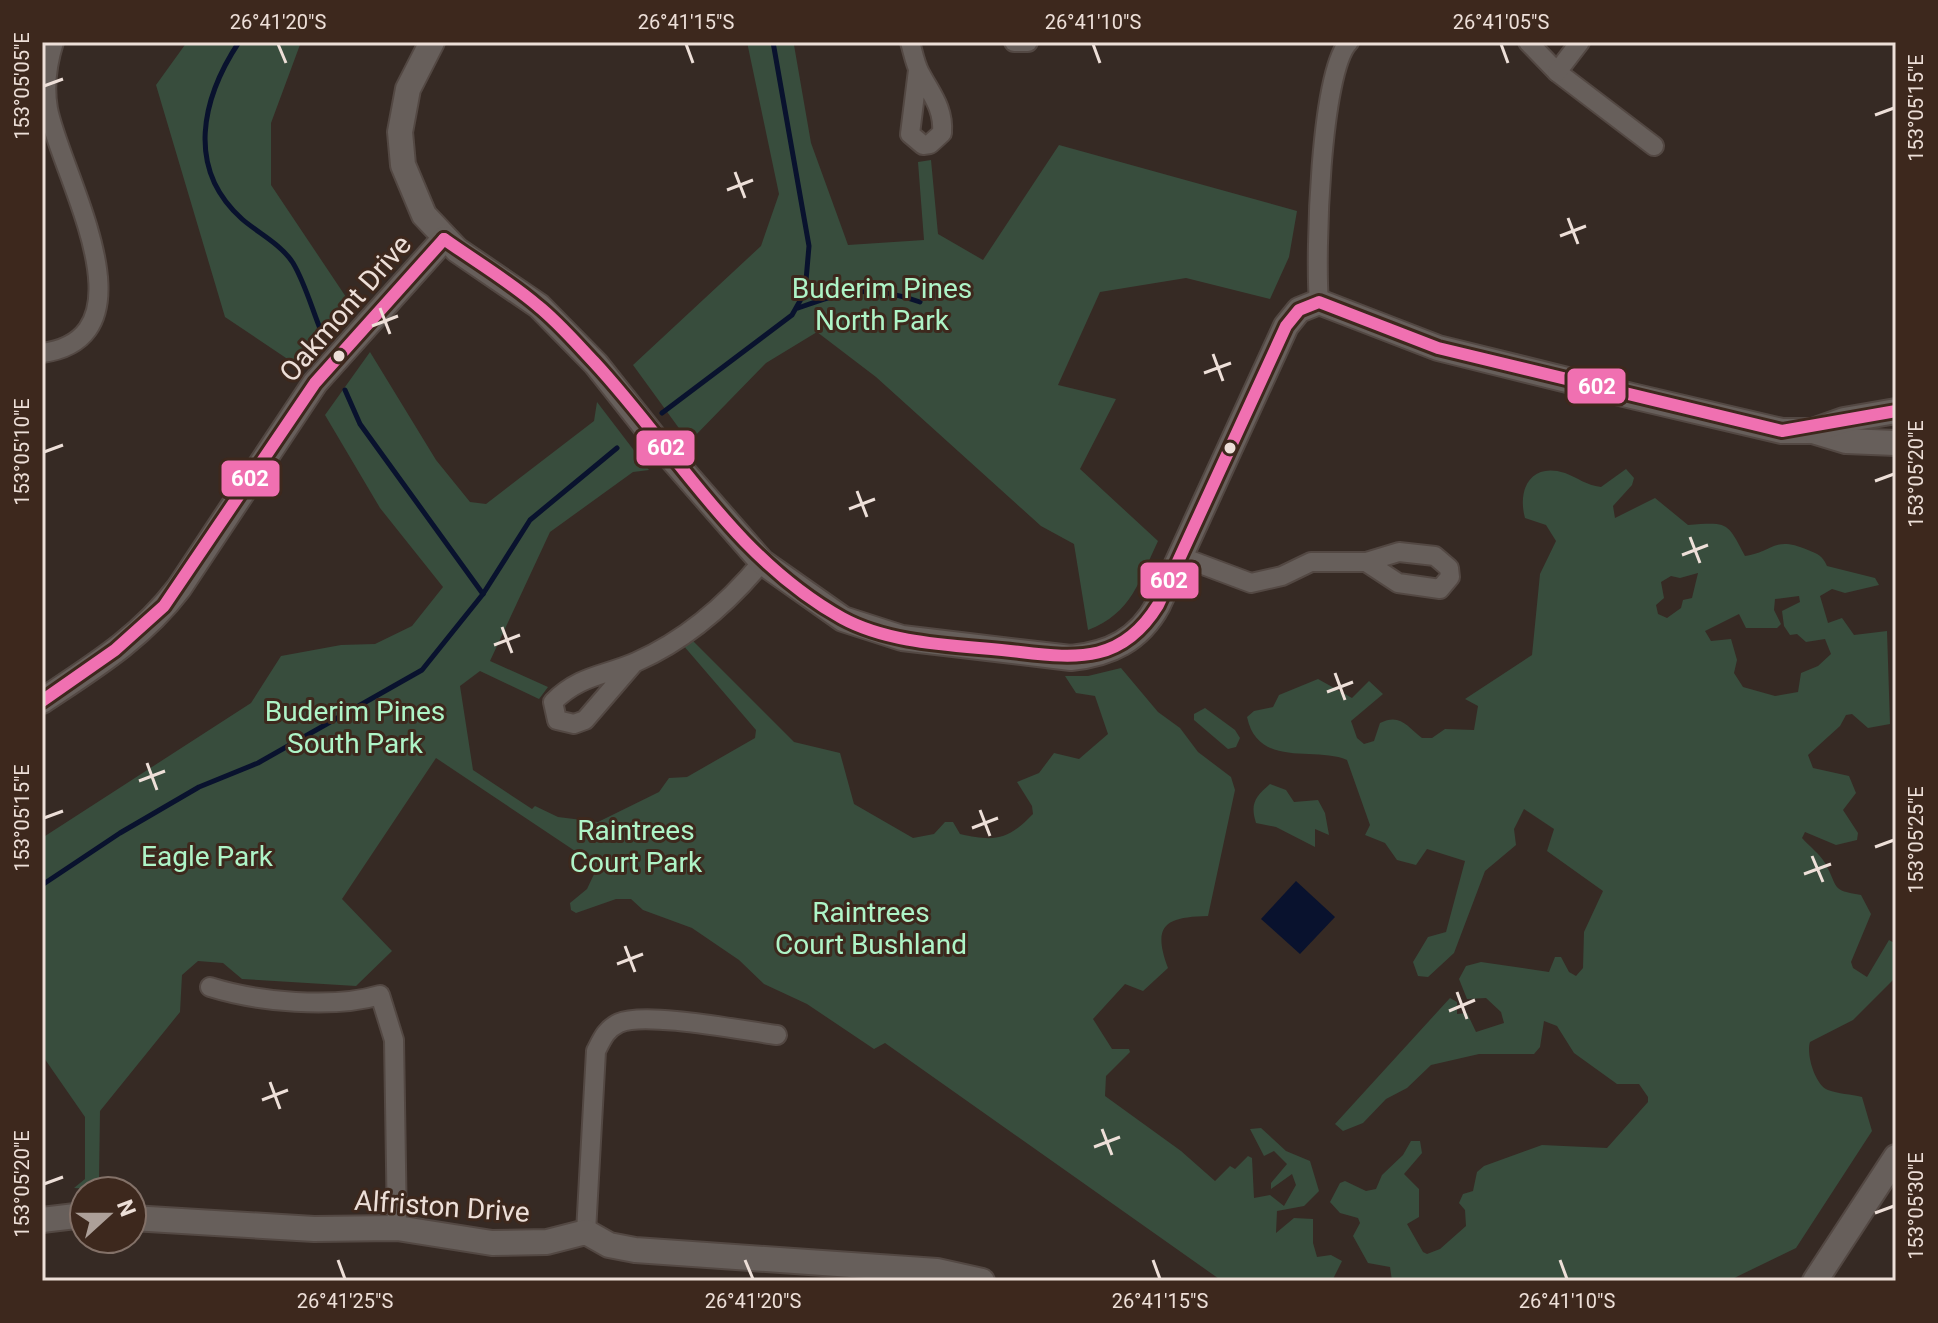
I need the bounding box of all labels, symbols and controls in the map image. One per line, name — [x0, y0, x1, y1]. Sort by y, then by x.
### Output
text: 26°41'20"S — [230, 10, 326, 34]
text: 26°41'15"S — [638, 10, 734, 34]
text: 26°41'10"S — [1045, 10, 1141, 34]
text: 26°41'05"S — [1453, 10, 1549, 34]
text: 153°05'05"E — [10, 32, 34, 140]
text: 153°05'15"E — [1904, 54, 1928, 162]
street label: Oakmont Drive — [273, 228, 418, 388]
park label: Buderim Pines North Park — [792, 272, 972, 337]
unlabelled marker — [331, 348, 347, 364]
line badge: 602 — [1566, 367, 1627, 405]
text: 602 — [1578, 374, 1616, 399]
text: 153°05'10"E — [10, 398, 34, 506]
text: 153°05'20"E — [1904, 420, 1928, 528]
line badge: 602 — [635, 429, 696, 467]
text: 602 — [647, 435, 685, 460]
unlabelled marker — [1222, 440, 1238, 456]
line badge: 602 — [220, 459, 281, 498]
text: 602 — [231, 466, 269, 491]
line badge: 602 — [1139, 561, 1200, 600]
text: 602 — [1150, 568, 1188, 593]
park label: Buderim Pines South Park — [265, 695, 445, 760]
text: 153°05'15"E — [10, 764, 34, 872]
text: 153°05'25"E — [1904, 786, 1928, 894]
park label: Raintrees Court Park — [570, 814, 703, 879]
park label: Eagle Park — [141, 840, 274, 873]
park label: Raintrees Court Bushland — [775, 896, 967, 961]
text: 153°05'20"E — [10, 1130, 34, 1238]
text: 153°05'30"E — [1904, 1152, 1928, 1260]
north arrow — [68, 1175, 148, 1255]
street label: Alfriston Drive — [353, 1184, 531, 1229]
text: N — [112, 1196, 141, 1220]
text: 26°41'25"S — [297, 1289, 393, 1313]
text: 26°41'20"S — [705, 1289, 801, 1313]
text: 26°41'15"S — [1112, 1289, 1208, 1313]
text: 26°41'10"S — [1519, 1289, 1615, 1313]

